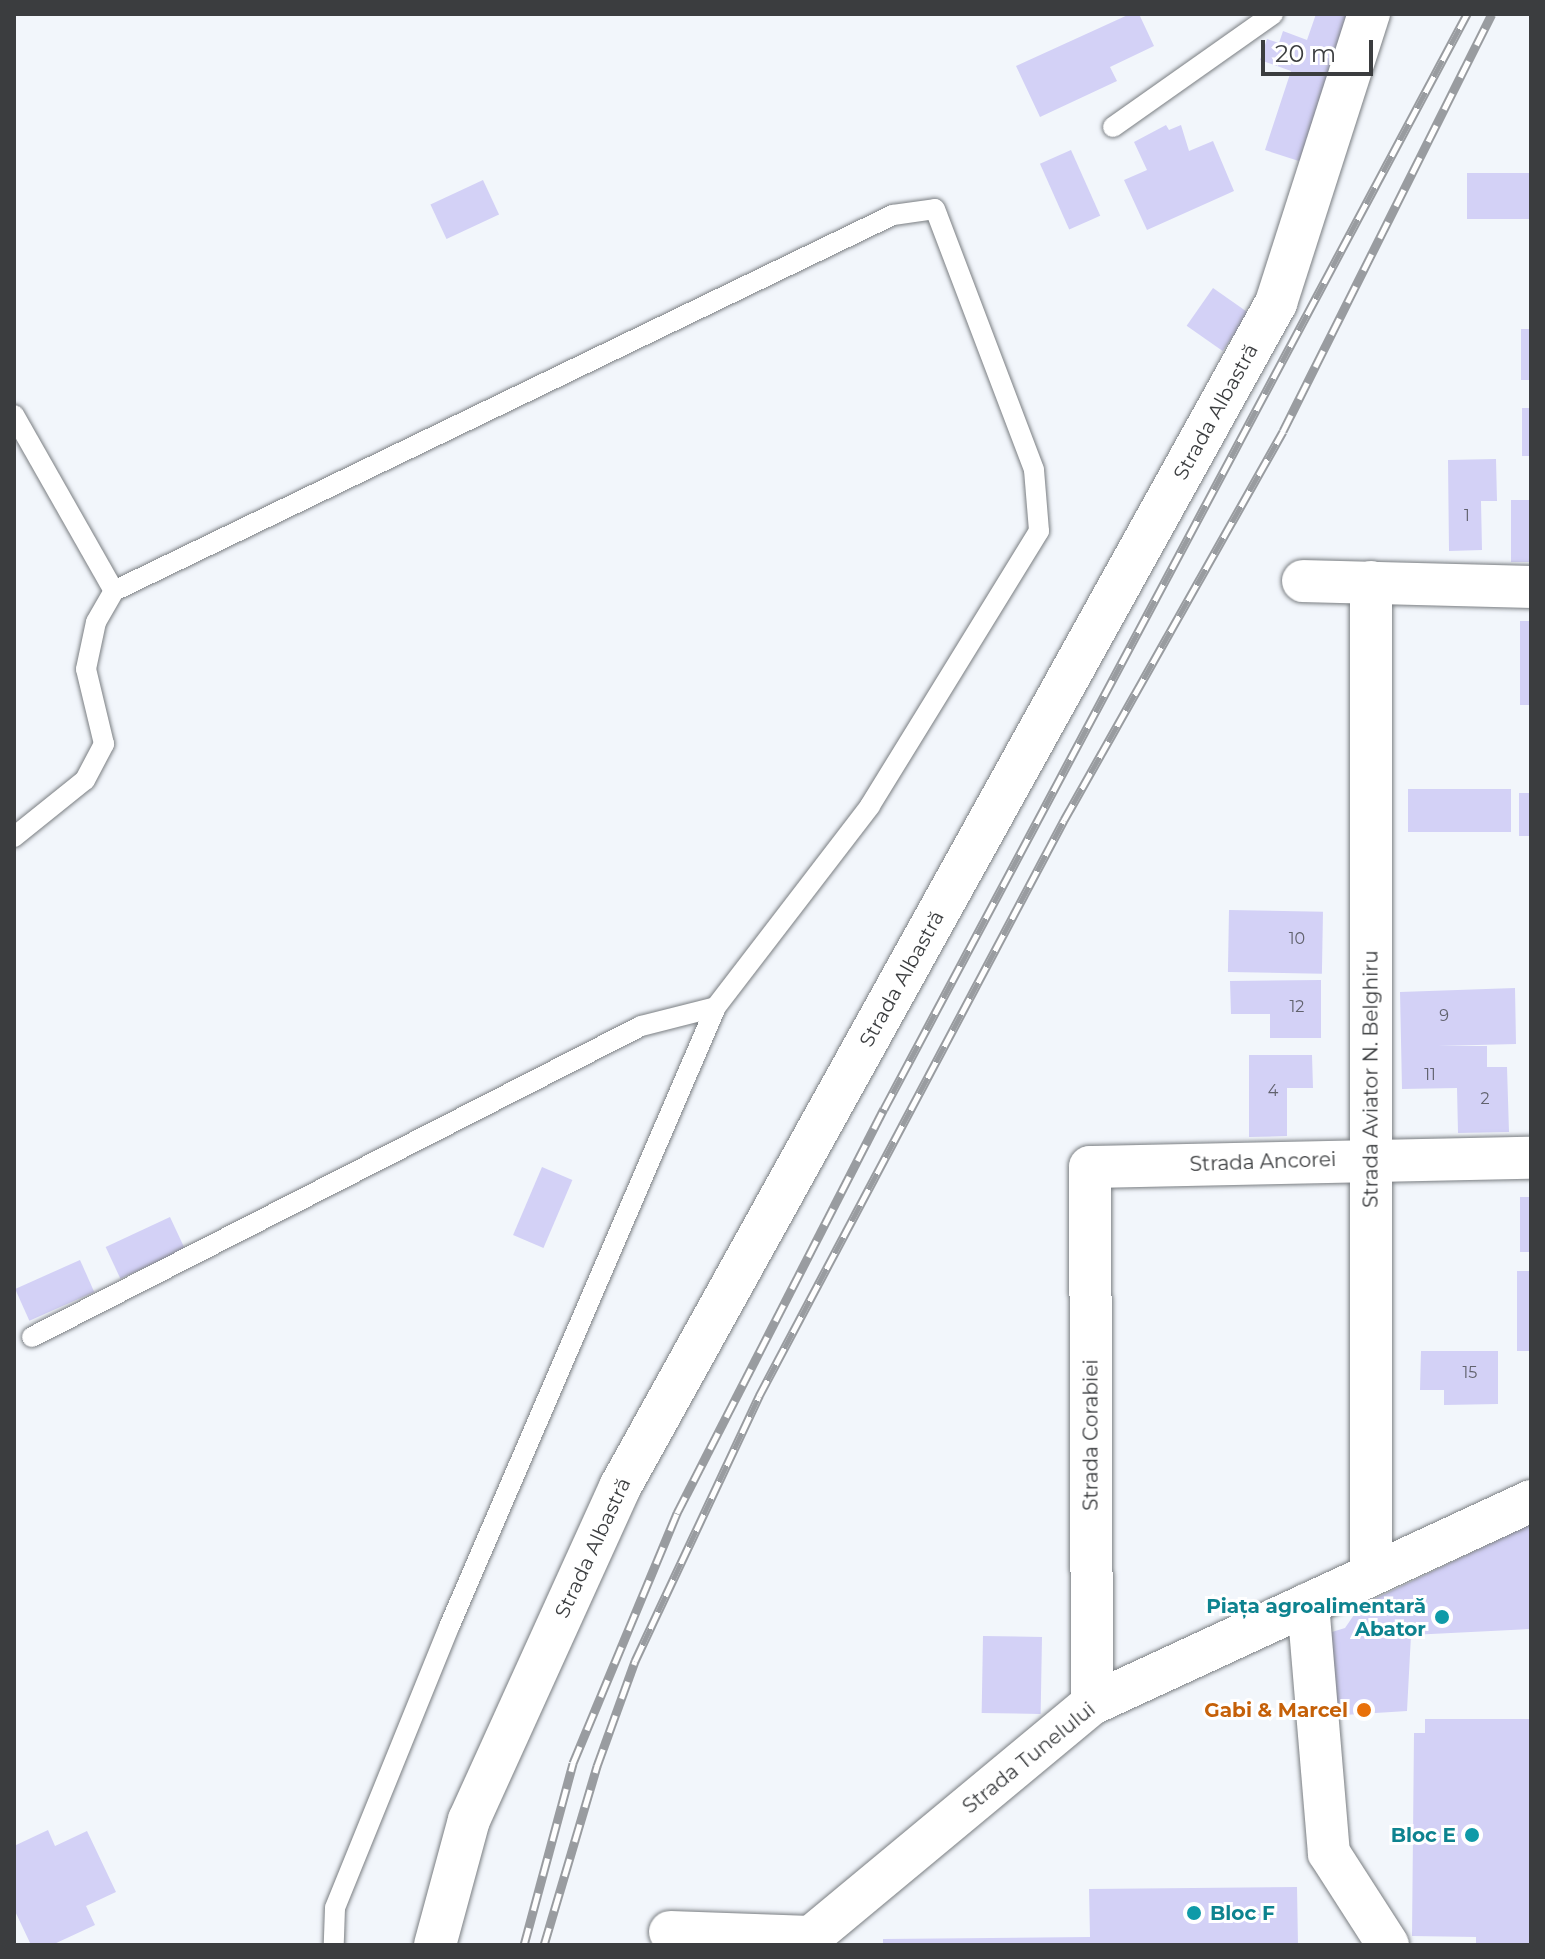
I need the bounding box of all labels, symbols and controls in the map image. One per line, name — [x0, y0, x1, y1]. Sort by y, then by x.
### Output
scale bar — [1265, 24, 1377, 74]
text: 20 m — [1275, 39, 1336, 68]
street label: Strada Albastră — [1169, 340, 1263, 484]
house number: 1 — [1464, 506, 1470, 526]
street label: Strada Albastră — [855, 907, 949, 1051]
house number: 10 — [1289, 929, 1305, 949]
street label: Strada Aviator N. Belghiru — [1359, 950, 1383, 1208]
house number: 12 — [1290, 997, 1304, 1017]
house number: 9 — [1439, 1006, 1449, 1026]
house number: 11 — [1424, 1065, 1436, 1085]
house number: 4 — [1268, 1081, 1278, 1101]
house number: 2 — [1480, 1089, 1490, 1109]
street label: Strada Ancorei — [1189, 1147, 1337, 1177]
street label: Strada Corabiei — [1079, 1359, 1103, 1511]
house number: 15 — [1463, 1363, 1477, 1383]
street label: Strada Albastră — [550, 1474, 636, 1622]
place label: Piața agroalimentară Abator — [1206, 1594, 1426, 1641]
marker: Piața agroalimentară Abator — [1433, 1608, 1451, 1626]
street label: Strada Tunelului — [958, 1697, 1100, 1819]
place label: Gabi & Marcel — [1204, 1698, 1348, 1722]
marker: Gabi & Marcel — [1355, 1701, 1373, 1719]
place label: Bloc E — [1391, 1823, 1456, 1847]
marker: Bloc E — [1463, 1826, 1481, 1844]
place label: Bloc F — [1210, 1901, 1275, 1925]
marker: Bloc F — [1185, 1904, 1203, 1922]

